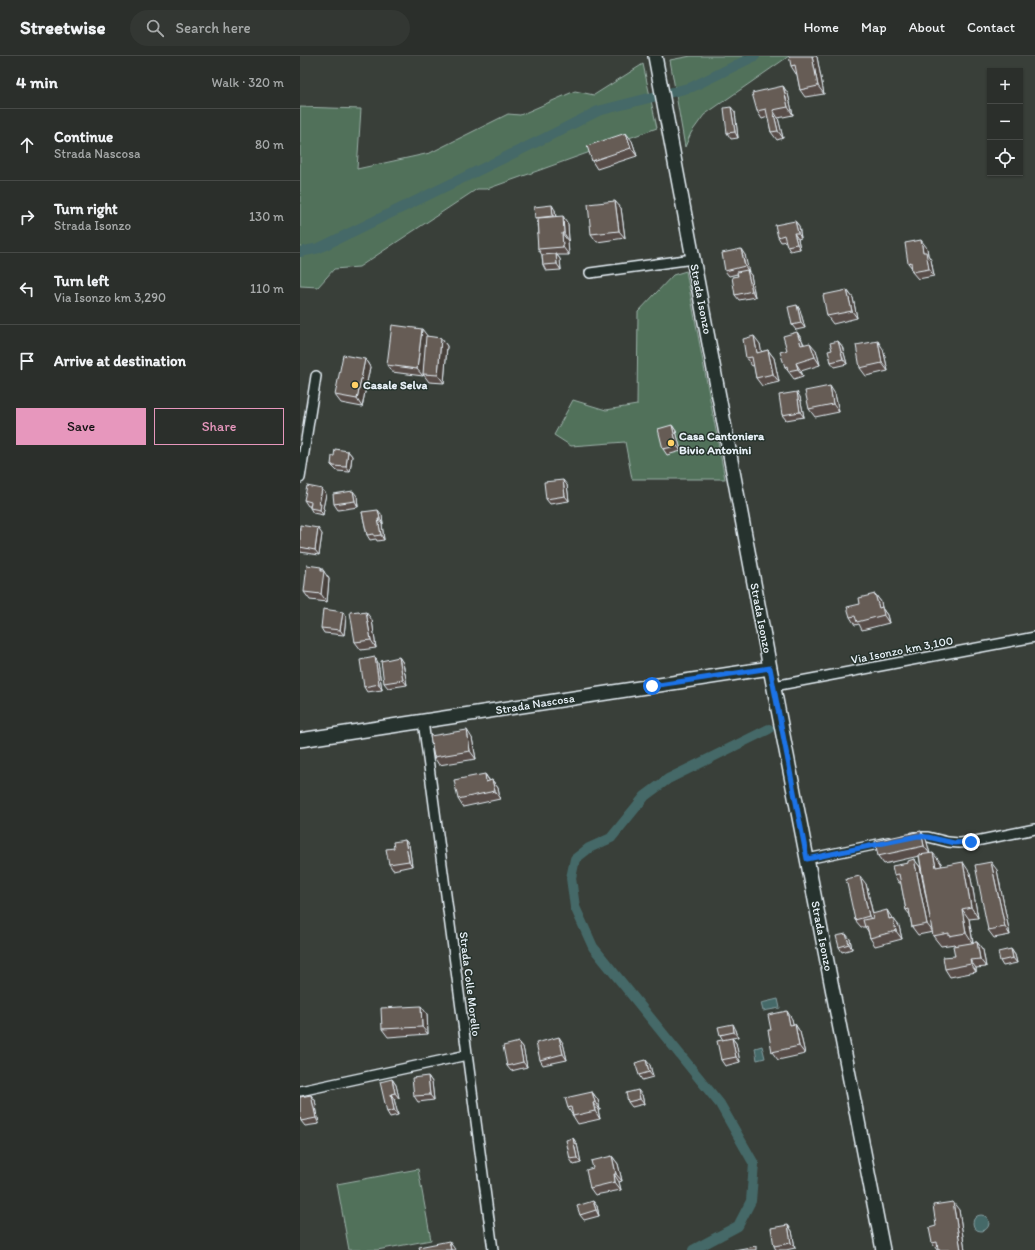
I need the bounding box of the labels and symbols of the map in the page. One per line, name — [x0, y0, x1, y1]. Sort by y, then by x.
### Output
street label: Strada Isonzo — [687, 263, 715, 335]
place label: Casale Selva — [363, 378, 428, 392]
marker: Casale Selva — [350, 380, 360, 390]
place label: Casa Cantoniera Bivio Antonini — [679, 429, 765, 457]
marker: Casa Cantoniera Bivio Antonini — [666, 438, 676, 448]
street label: Strada Isonzo — [747, 582, 775, 654]
street label: Via Isonzo km 3,100 — [850, 633, 954, 667]
route start — [643, 677, 661, 695]
street label: Strada Nascosa — [495, 691, 576, 717]
route end — [962, 833, 980, 851]
street label: Strada Isonzo — [808, 900, 836, 972]
street label: Strada Colle Morello — [457, 931, 483, 1037]

